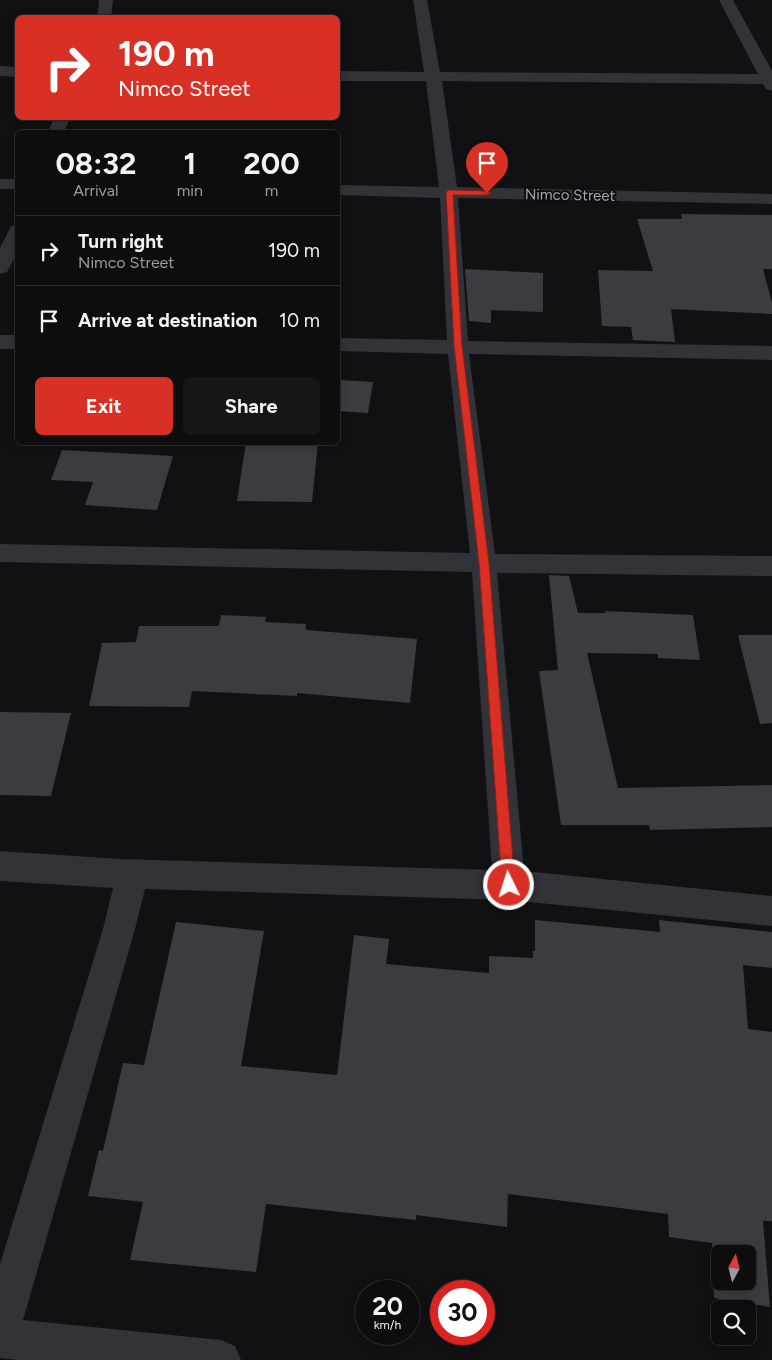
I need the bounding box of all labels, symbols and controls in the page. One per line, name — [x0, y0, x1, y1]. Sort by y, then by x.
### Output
text: 190 m — [118, 33, 215, 75]
icon: right — [35, 35, 100, 100]
text: Nimco Street — [118, 75, 251, 102]
pin — [466, 142, 508, 193]
text: 08:32 — [55, 145, 136, 182]
text: 1 — [183, 145, 196, 182]
text: 200 — [243, 145, 300, 182]
icon: arrive — [473, 149, 501, 177]
text: Arrival — [73, 181, 118, 200]
text: min — [177, 181, 203, 200]
text: m — [265, 181, 278, 200]
street label: Nimco Street — [525, 185, 616, 205]
text: Turn right — [78, 230, 164, 253]
icon: right — [35, 237, 63, 265]
text: 190 m — [268, 239, 320, 262]
text: Nimco Street — [78, 253, 174, 272]
icon: arrive — [35, 307, 63, 335]
text: Arrive at destination — [78, 309, 257, 332]
text: 10 m — [279, 309, 320, 332]
button: Exit — [35, 377, 173, 435]
button: Share — [183, 377, 320, 435]
position arrow — [482, 858, 534, 910]
north arrow — [711, 1245, 756, 1290]
map controls — [711, 1245, 756, 1345]
speed limit sign: 30 — [430, 1280, 495, 1345]
text: 20 — [372, 1291, 403, 1321]
button: search — [711, 1300, 756, 1345]
text: km/h — [374, 1318, 401, 1332]

